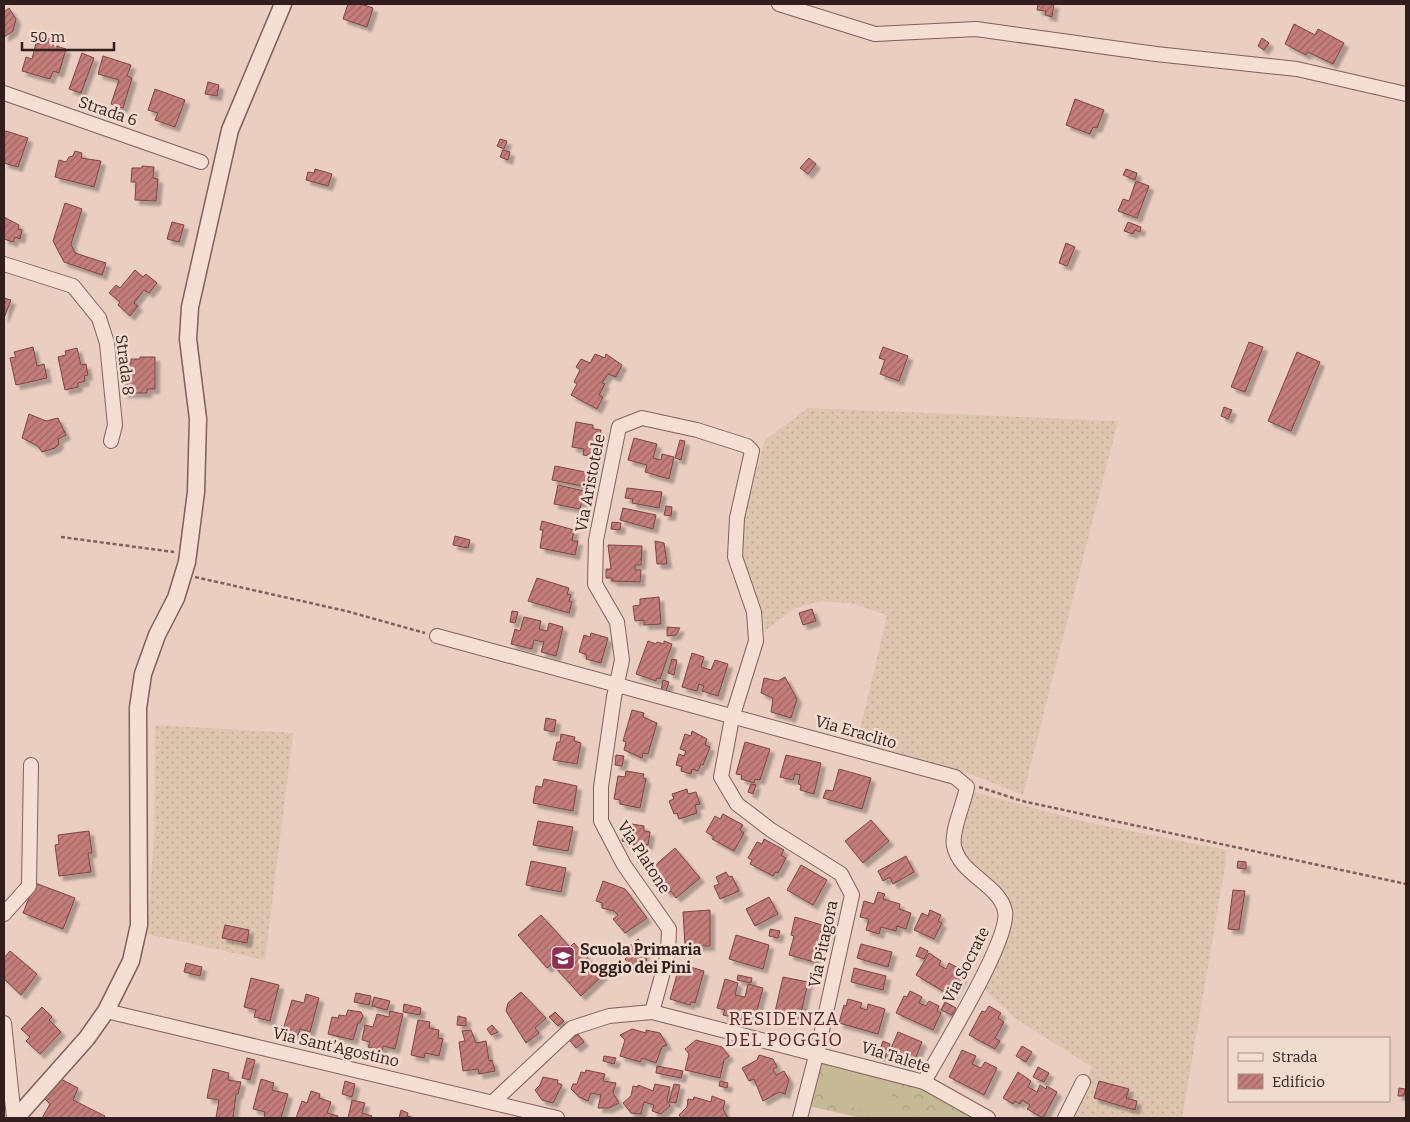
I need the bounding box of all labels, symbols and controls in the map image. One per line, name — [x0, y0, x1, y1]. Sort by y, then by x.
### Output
scale bar — [22, 20, 115, 52]
text: 50 m — [30, 28, 66, 46]
street label: Strada 6 — [76, 92, 140, 130]
street label: Strada 8 — [112, 333, 138, 397]
street label: Via Aristotele — [571, 432, 609, 534]
street label: Via Eraclito — [813, 711, 899, 753]
street label: Via Platone — [613, 817, 675, 897]
street label: Via Pitagora — [804, 898, 842, 989]
street label: Via Socrate — [939, 924, 993, 1006]
place label: Scuola Primaria Poggio dei Pini — [580, 940, 701, 977]
school or university icon: Scuola Primaria Poggio dei Pini — [550, 945, 576, 971]
district label: RESIDENZA DEL POGGIO — [725, 1008, 843, 1051]
street label: Via Sant'Agostino — [271, 1023, 401, 1071]
street label: Via Talete — [859, 1037, 933, 1077]
legend — [1228, 1037, 1390, 1102]
text: Strada — [1272, 1048, 1318, 1066]
text: Edificio — [1272, 1073, 1325, 1091]

